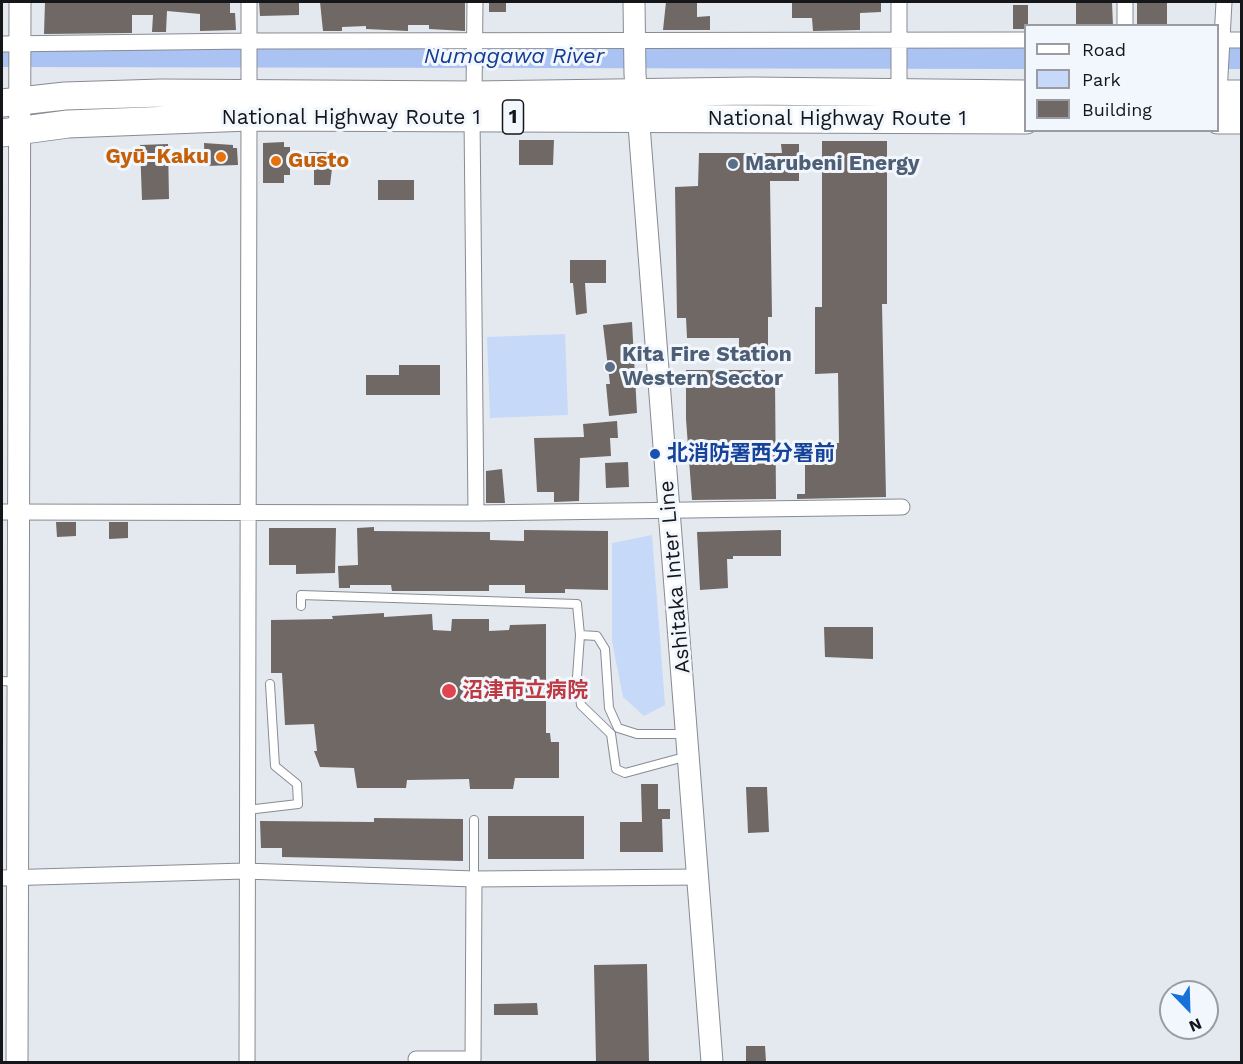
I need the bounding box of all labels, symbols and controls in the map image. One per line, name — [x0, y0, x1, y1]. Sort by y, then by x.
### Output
legend — [1024, 24, 1219, 132]
text: Road — [1082, 39, 1126, 60]
water label: Numagawa River — [424, 44, 604, 70]
text: Park — [1082, 69, 1121, 90]
text: Building — [1082, 99, 1152, 120]
road number: 1 — [502, 100, 524, 134]
street label: National Highway Route 1 — [221, 105, 481, 131]
street label: National Highway Route 1 — [707, 106, 967, 132]
place label: Gyū-Kaku — [105, 144, 209, 170]
place label: Gusto — [288, 148, 349, 174]
marker: Gyū-Kaku — [214, 150, 228, 164]
place label: Marubeni Energy — [745, 151, 920, 177]
marker: Gusto — [269, 154, 283, 168]
marker: Marubeni Energy — [726, 157, 740, 171]
place label: Kita Fire Station Western Sector — [622, 342, 792, 392]
marker: Kita Fire Station Western Sector — [603, 360, 617, 374]
place label: 北消防署西分署前 — [667, 441, 835, 467]
marker: 北消防署西分署前 — [648, 447, 662, 461]
street label: Ashitaka Inter Line — [654, 479, 696, 675]
place label: 沼津市立病院 — [462, 678, 588, 704]
marker: 沼津市立病院 — [440, 682, 458, 700]
north arrow — [1159, 980, 1219, 1040]
text: N — [1186, 1014, 1205, 1036]

